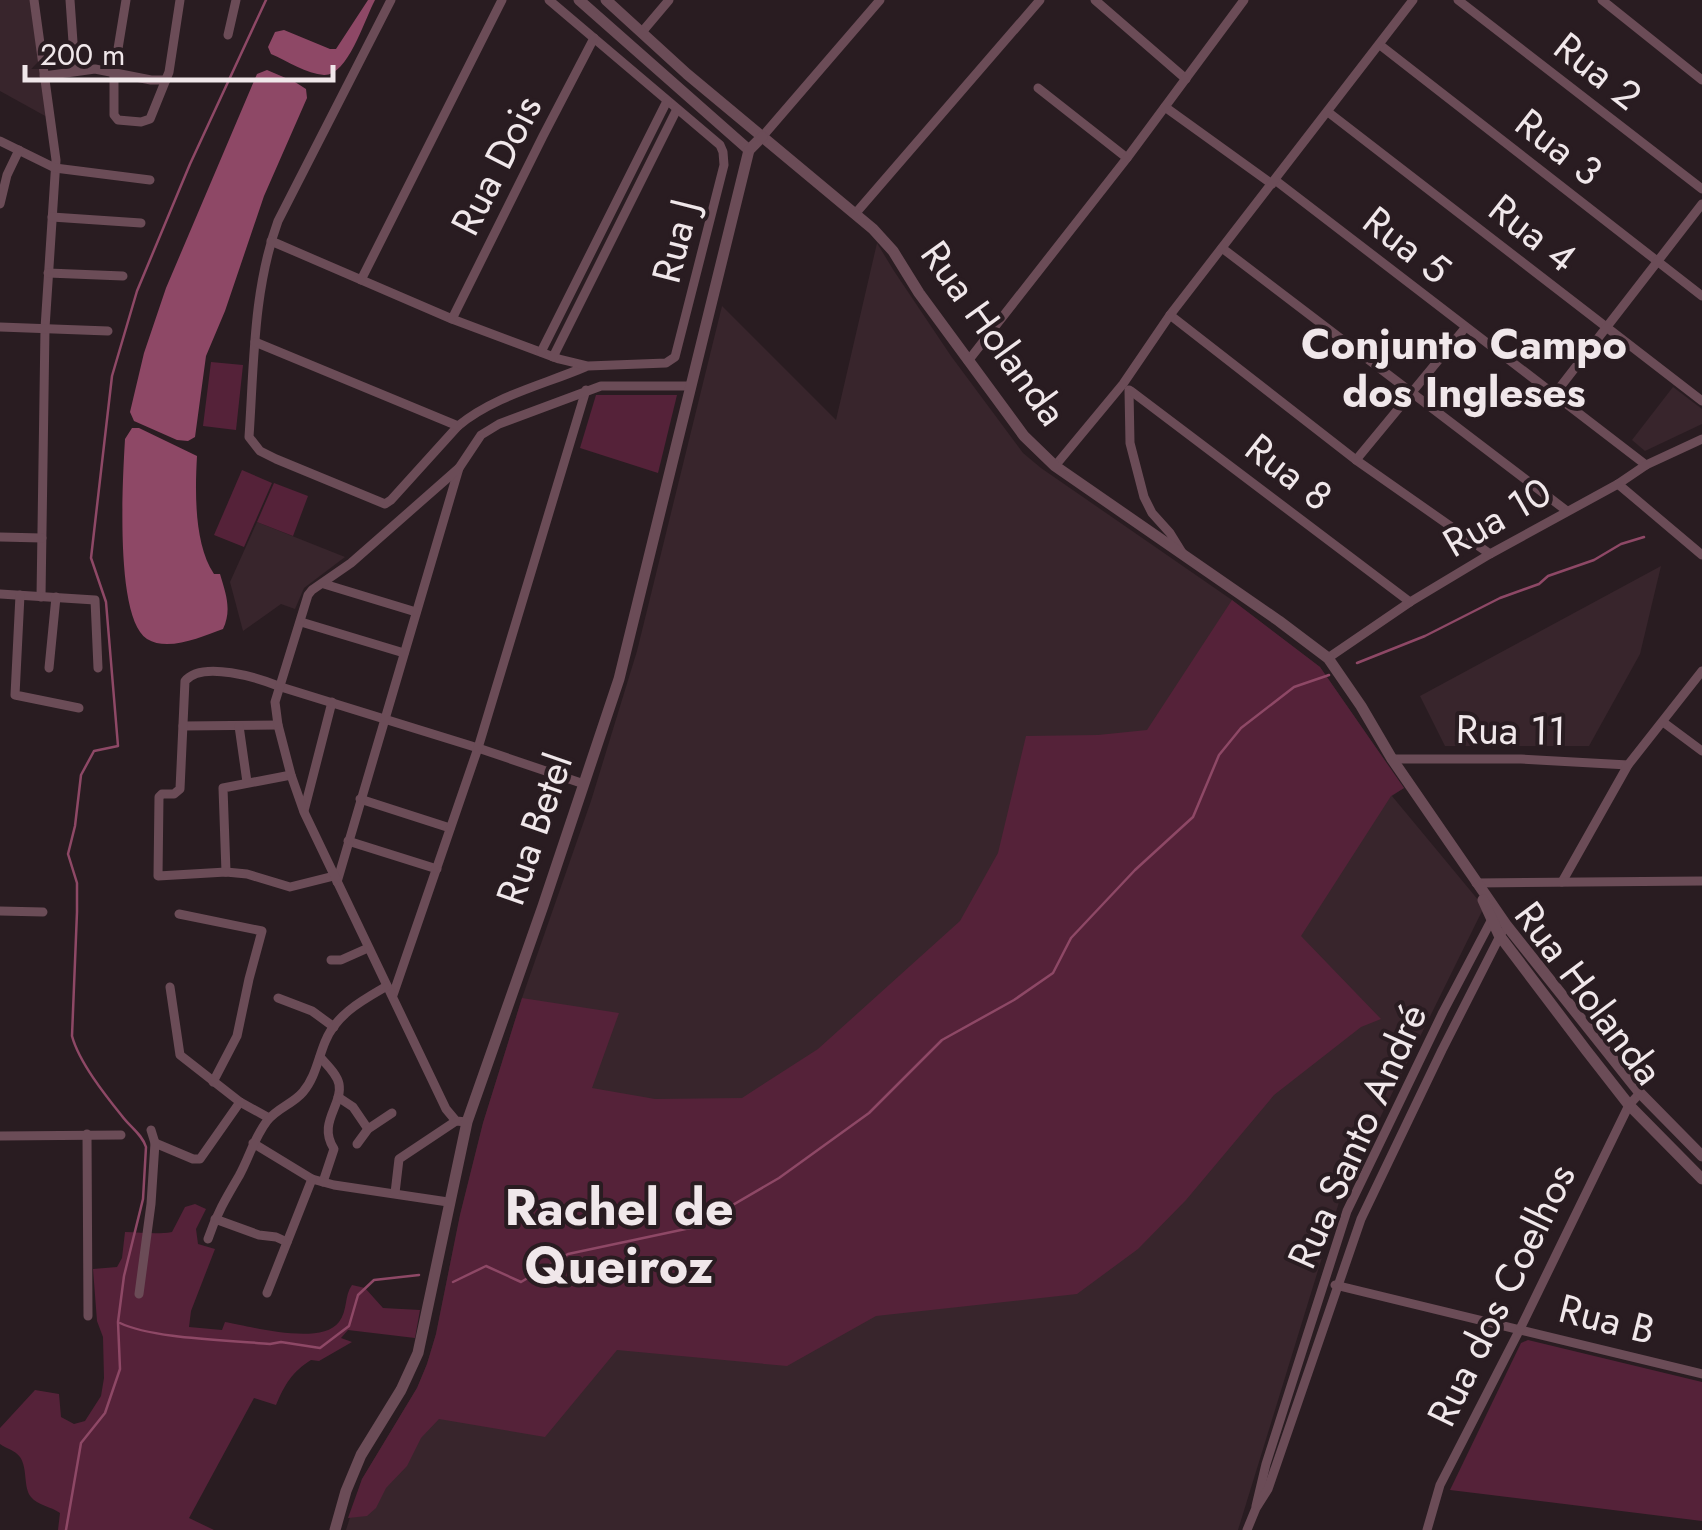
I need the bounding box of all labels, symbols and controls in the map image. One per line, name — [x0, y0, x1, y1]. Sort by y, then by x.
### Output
street label: Rua 2 — [1542, 18, 1654, 124]
scale bar — [25, 20, 332, 82]
text: 200 m — [40, 33, 125, 76]
street label: Rua Dois — [436, 85, 556, 245]
street label: Rua 3 — [1503, 94, 1615, 200]
street label: Rua 4 — [1477, 180, 1589, 286]
street label: Rua 5 — [1351, 192, 1463, 298]
street label: Rua J — [637, 193, 713, 289]
street label: Rua Holanda — [907, 228, 1081, 438]
district label: Conjunto Campo dos Ingleses — [1301, 314, 1627, 423]
street label: Rua 8 — [1233, 419, 1345, 525]
street label: Rua 10 — [1432, 463, 1562, 571]
street label: Rua 11 — [1455, 700, 1567, 760]
street label: Rua Betel — [481, 745, 587, 913]
street label: Rua Holanda — [1501, 889, 1677, 1097]
street label: Rua Santo André — [1273, 994, 1441, 1278]
street label: Rua dos Coelhos — [1412, 1154, 1590, 1436]
district label: Rachel de Queiroz — [504, 1171, 734, 1302]
street label: Rua B — [1553, 1279, 1661, 1359]

